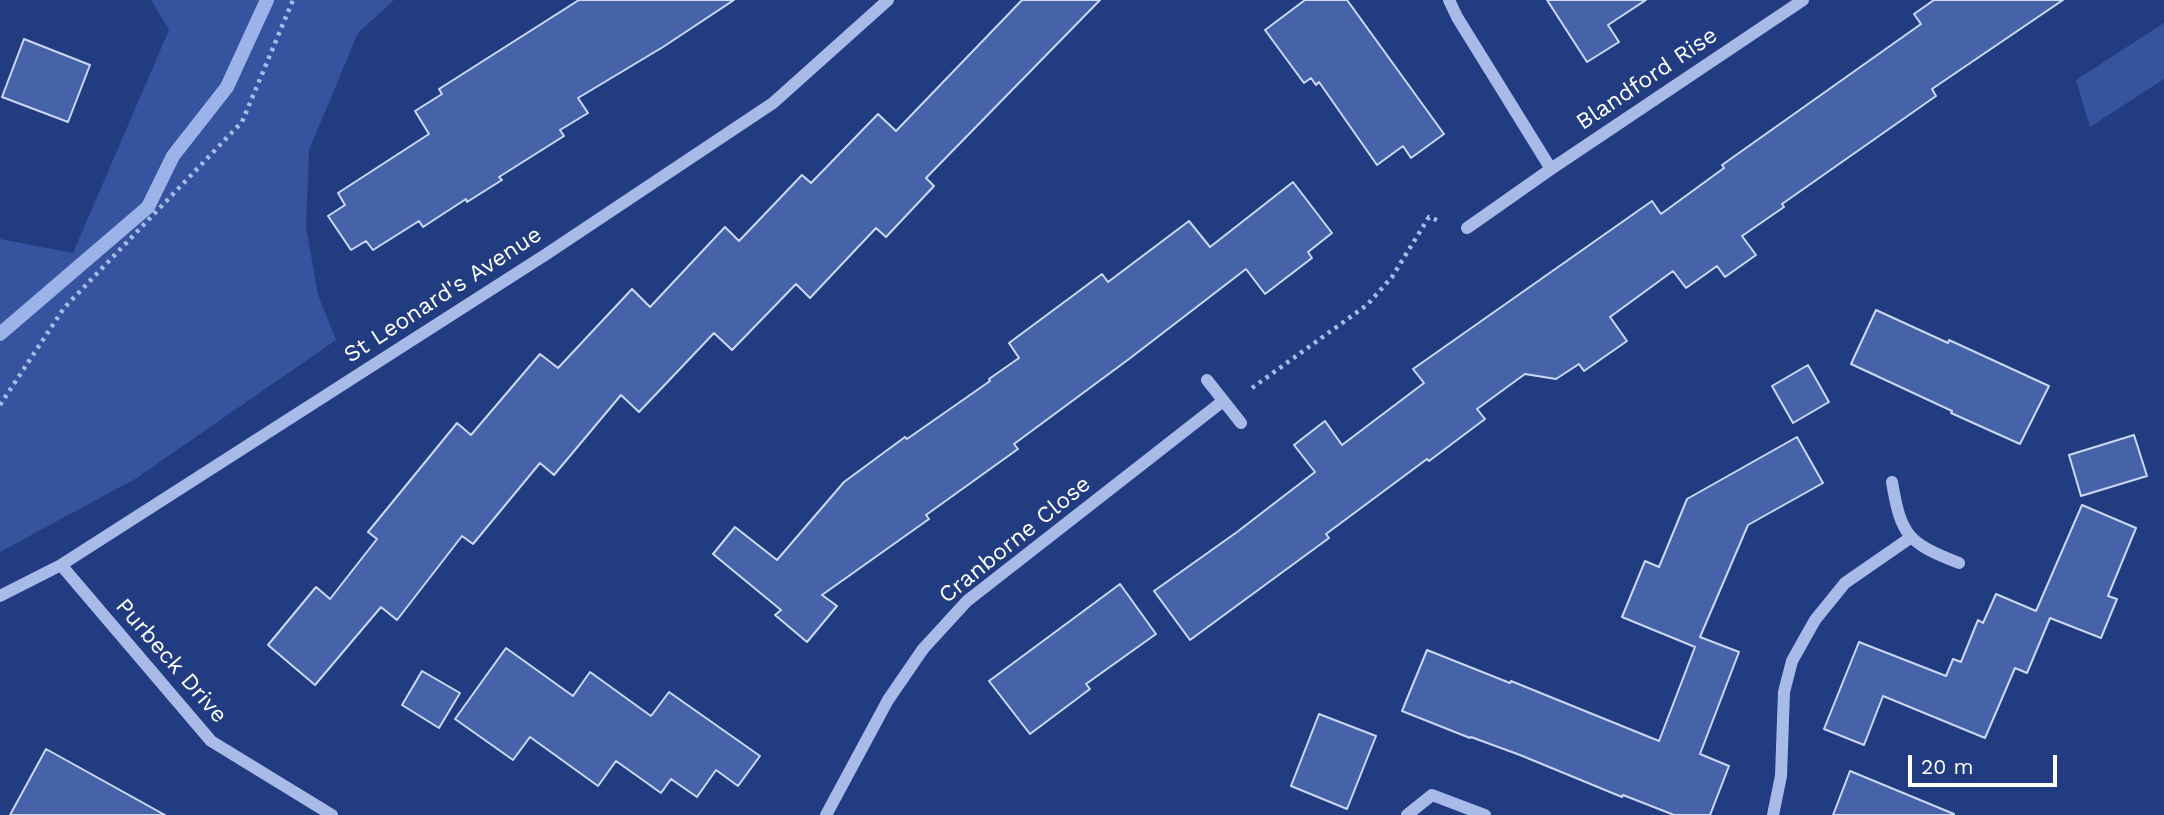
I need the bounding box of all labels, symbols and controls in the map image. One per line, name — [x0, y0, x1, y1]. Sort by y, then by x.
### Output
street label: Blandford Rise — [1571, 22, 1723, 136]
street label: St Leonard's Avenue — [339, 221, 547, 369]
street label: Cranborne Close — [934, 470, 1096, 610]
street label: Purbeck Drive — [109, 593, 233, 729]
scale bar — [1912, 742, 2061, 786]
text: 20 m — [1921, 754, 1973, 779]

